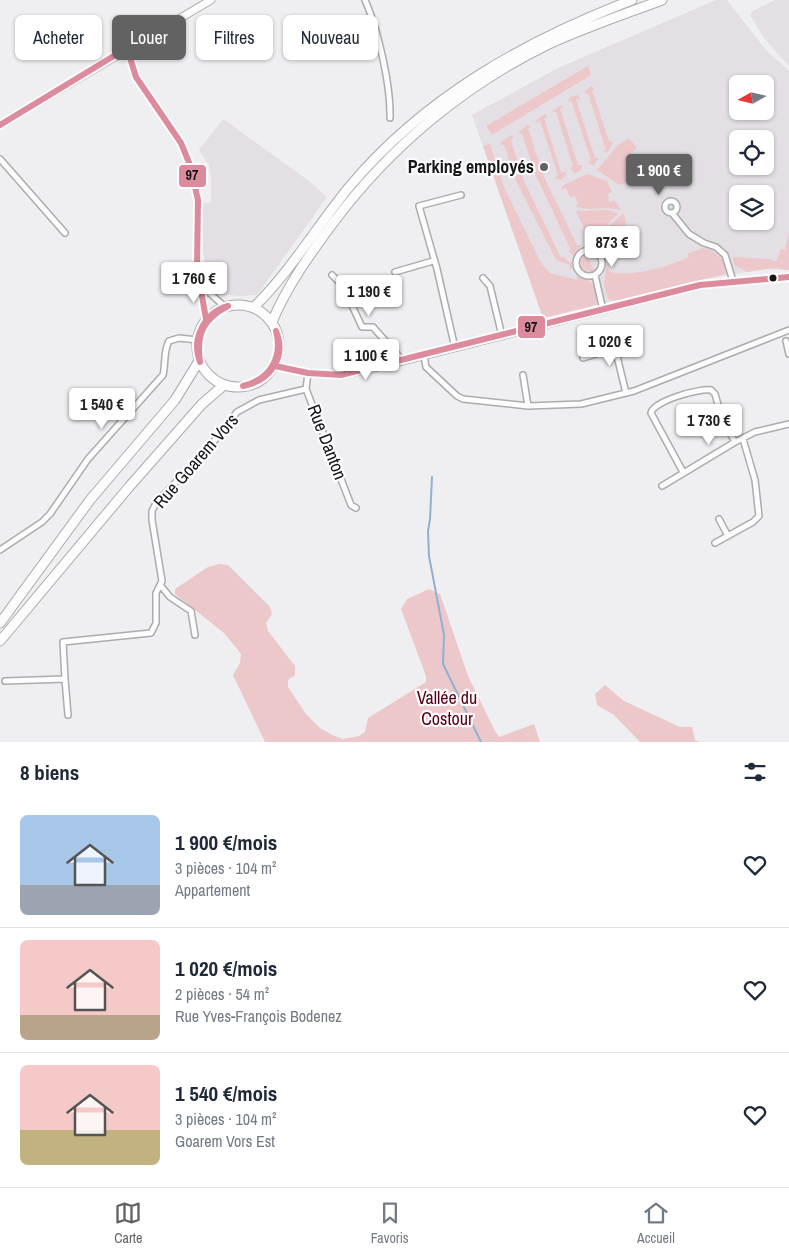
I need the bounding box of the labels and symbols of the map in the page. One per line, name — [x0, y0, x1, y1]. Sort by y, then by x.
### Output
north arrow — [729, 75, 774, 120]
place label: Parking employés — [408, 154, 534, 179]
pin: 1 900 € — [613, 154, 705, 196]
marker: Parking employés — [538, 161, 550, 173]
line badge: 97 — [178, 164, 207, 188]
text: 97 — [186, 166, 199, 184]
pin: 873 € — [577, 226, 647, 268]
pin: 1 760 € — [148, 262, 240, 304]
unlabelled marker — [768, 273, 778, 283]
pin: 1 190 € — [323, 274, 415, 317]
line badge: 97 — [517, 315, 546, 339]
text: 97 — [525, 318, 538, 336]
pin: 1 020 € — [564, 324, 656, 367]
pin: 1 100 € — [320, 338, 412, 381]
pin: 1 540 € — [56, 388, 148, 430]
street label: Rue Danton — [302, 401, 353, 483]
pin: 1 730 € — [663, 404, 755, 446]
street label: Rue Goarem Vors — [147, 408, 244, 513]
park label: Vallée du Costour — [417, 685, 477, 731]

